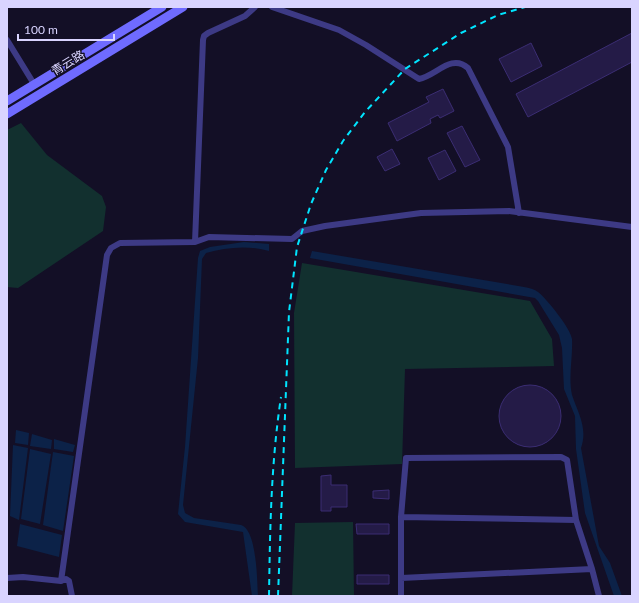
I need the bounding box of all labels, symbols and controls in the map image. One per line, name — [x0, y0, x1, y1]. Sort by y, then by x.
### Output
scale bar — [18, 16, 114, 42]
text: 100 m — [24, 22, 58, 37]
street label: 青云路 — [48, 47, 87, 78]

